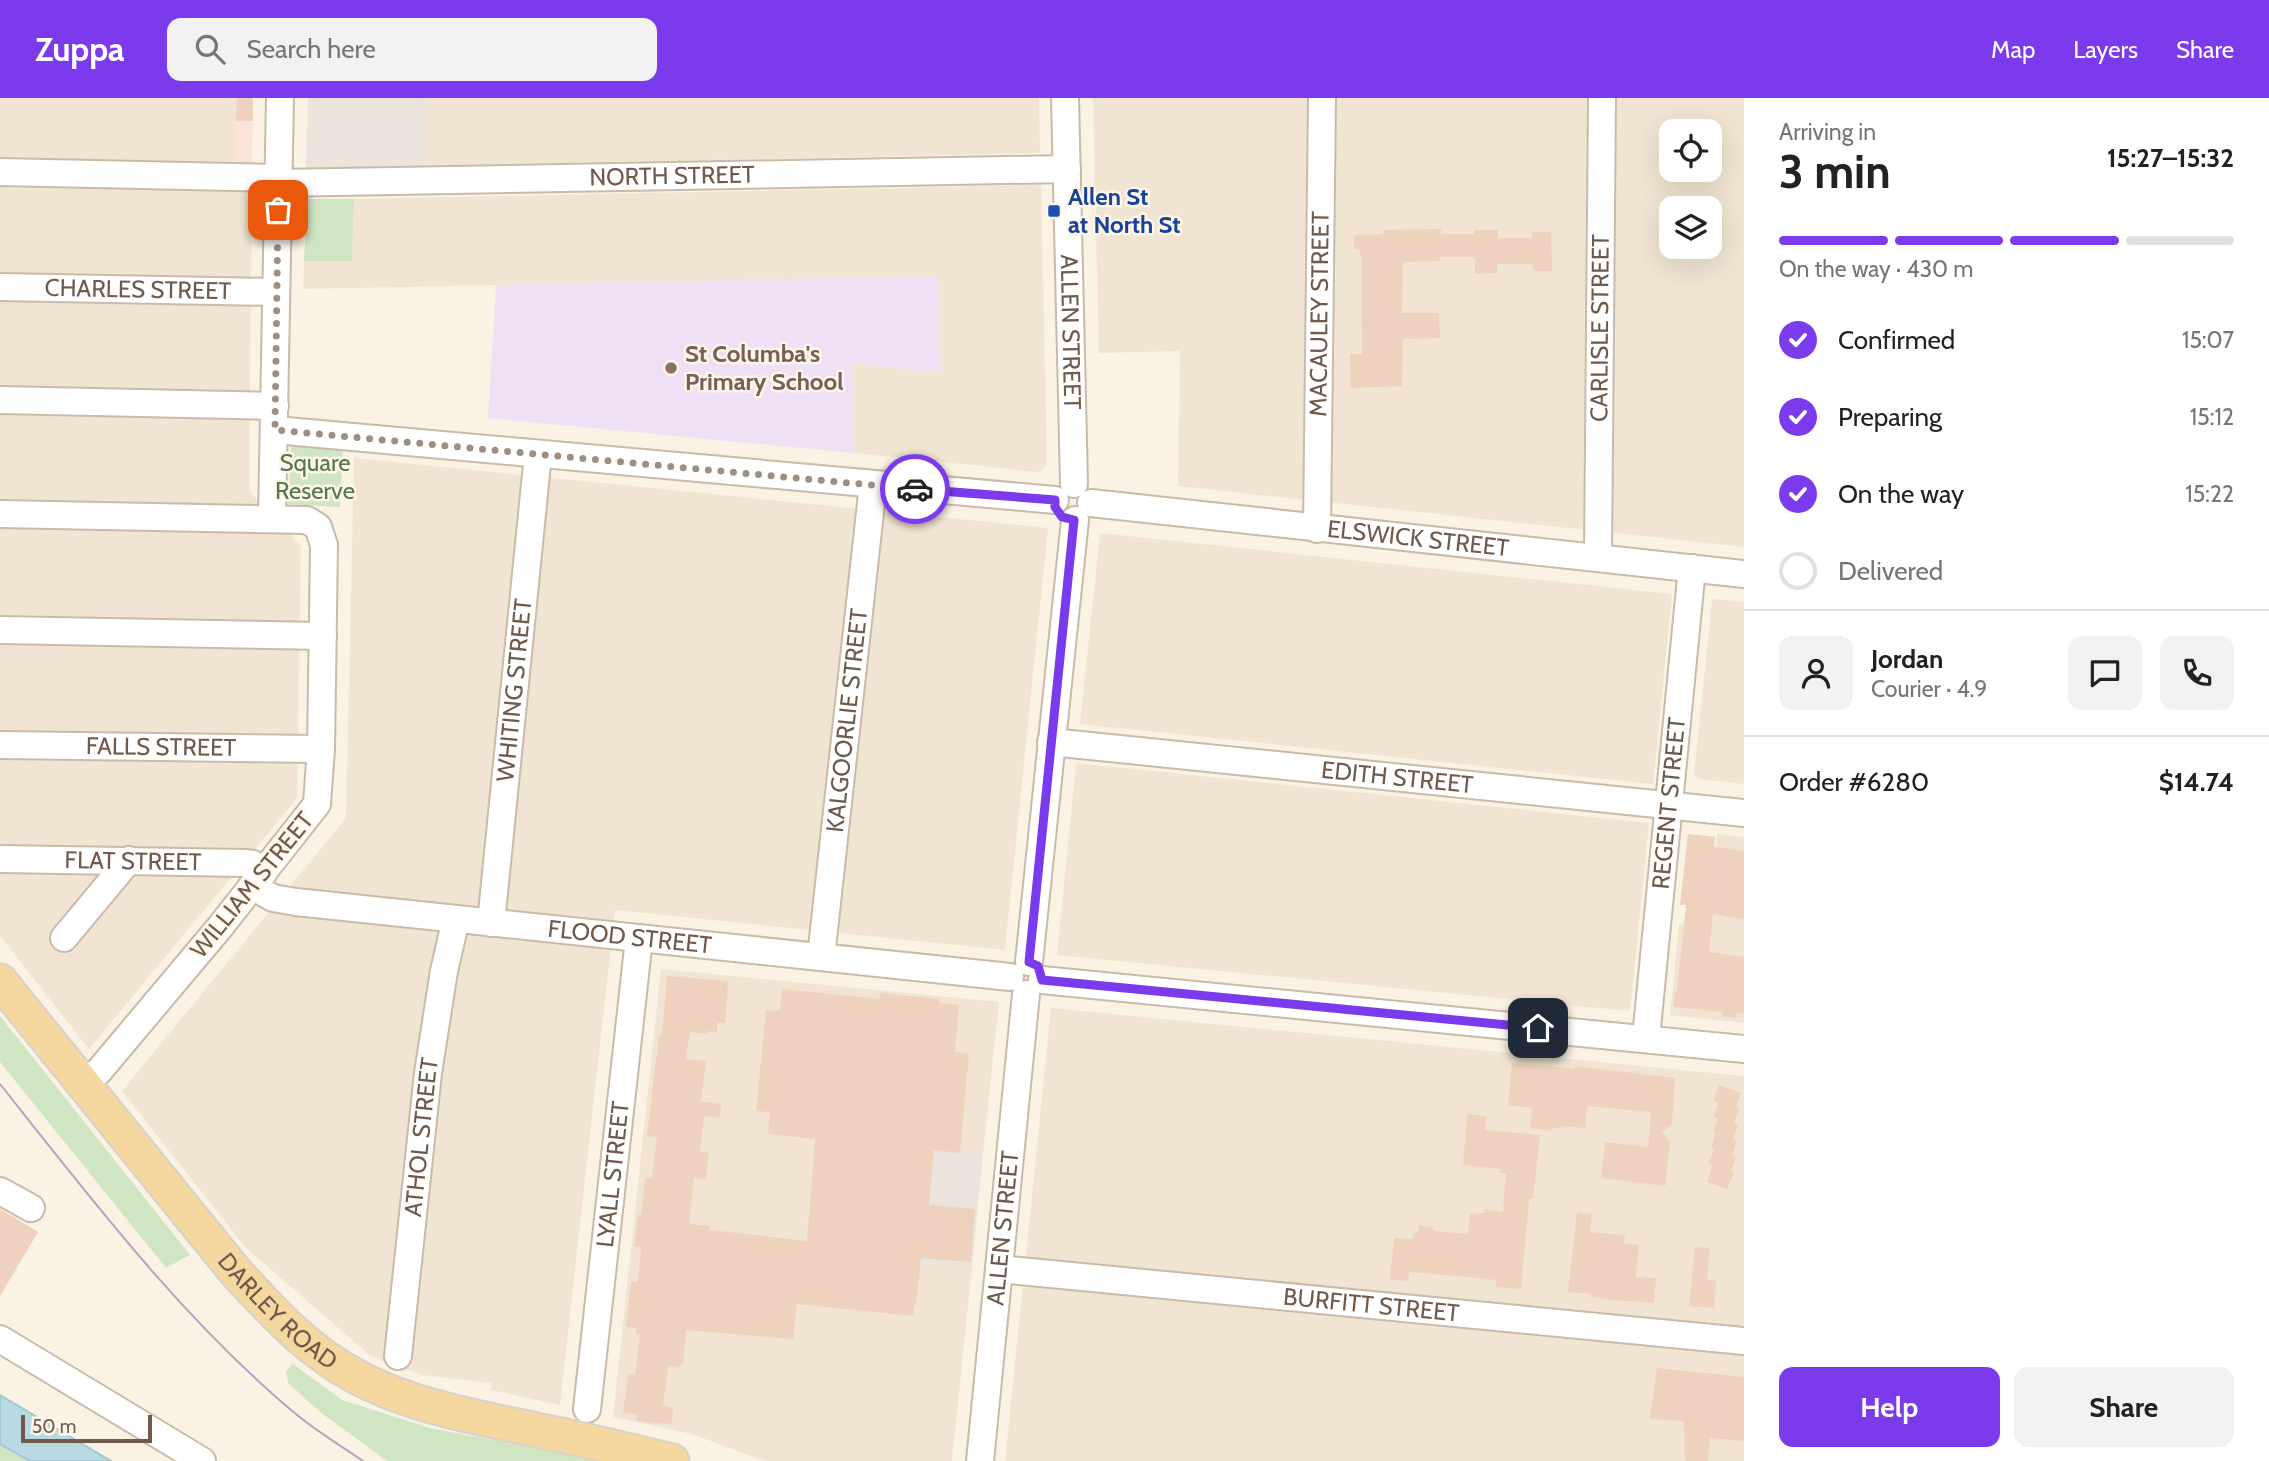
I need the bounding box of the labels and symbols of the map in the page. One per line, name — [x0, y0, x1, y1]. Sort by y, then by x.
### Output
street label: NORTH STREET — [589, 160, 755, 191]
pin — [248, 180, 308, 240]
place label: Allen St at North St — [1068, 182, 1180, 239]
marker: Allen St at North St — [1046, 203, 1062, 219]
street label: MACAULEY STREET — [1303, 211, 1335, 417]
street label: CARLISLE STREET — [1584, 234, 1615, 422]
street label: ALLEN STREET — [1055, 254, 1087, 410]
street label: CHARLES STREET — [44, 273, 232, 305]
place label: St Columba's Primary School — [685, 339, 844, 396]
marker: St Columba's Primary School — [663, 360, 679, 376]
park label: Square Reserve — [275, 448, 355, 505]
courier — [880, 454, 950, 524]
street label: ELSWICK STREET — [1326, 514, 1511, 562]
street label: WHITING STREET — [490, 597, 537, 783]
street label: KALGOORLIE STREET — [820, 607, 873, 834]
street label: REGENT STREET — [1646, 715, 1691, 890]
street label: FALLS STREET — [86, 731, 237, 762]
street label: EDITH STREET — [1320, 755, 1475, 799]
street label: WILLIAM STREET — [184, 806, 319, 963]
street label: FLAT STREET — [64, 845, 202, 876]
street label: FLOOD STREET — [546, 914, 713, 960]
pin — [1508, 998, 1568, 1058]
street label: ATHOL STREET — [398, 1055, 444, 1218]
street label: LYALL STREET — [590, 1100, 635, 1249]
street label: ALLEN STREET — [980, 1149, 1024, 1307]
street label: DARLEY ROAD — [212, 1247, 343, 1375]
street label: BURFITT STREET — [1282, 1282, 1461, 1327]
scale bar — [21, 1412, 152, 1444]

